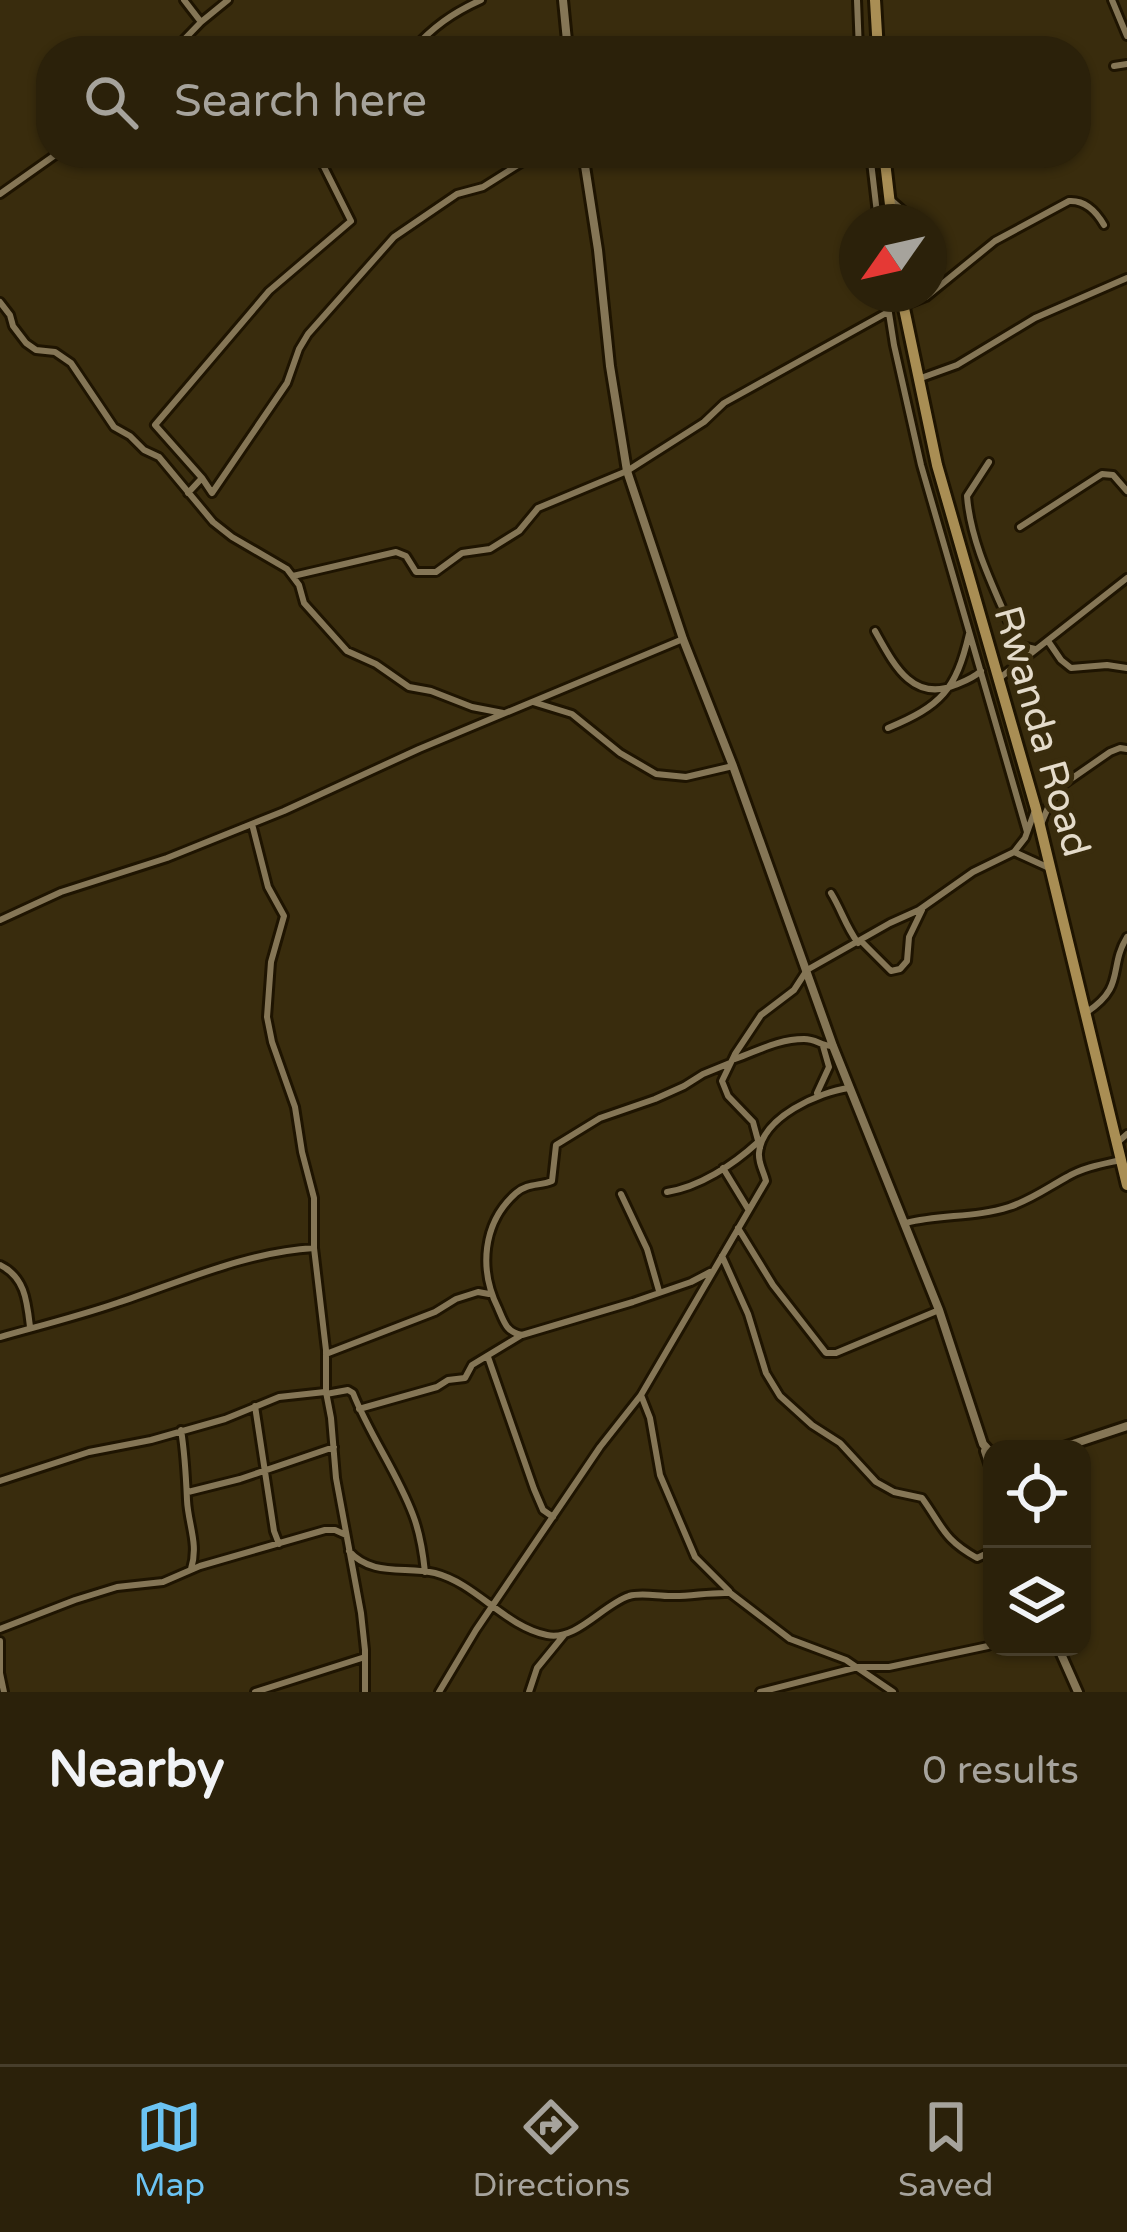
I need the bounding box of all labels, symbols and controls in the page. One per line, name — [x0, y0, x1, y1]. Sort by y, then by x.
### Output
search box — [36, 36, 1091, 168]
icon: search — [78, 69, 144, 135]
text: Search here — [174, 75, 427, 129]
north arrow — [839, 204, 947, 312]
street label: Rwanda Road — [983, 601, 1100, 862]
map controls — [983, 1440, 1091, 1656]
button: locate — [983, 1440, 1091, 1548]
button: layers — [983, 1548, 1091, 1656]
text: Nearby — [48, 1739, 225, 1801]
text: 0 results — [922, 1747, 1079, 1794]
tab: Map — [134, 2094, 205, 2205]
tab: Directions — [473, 2094, 630, 2205]
tab: Saved — [898, 2094, 993, 2205]

